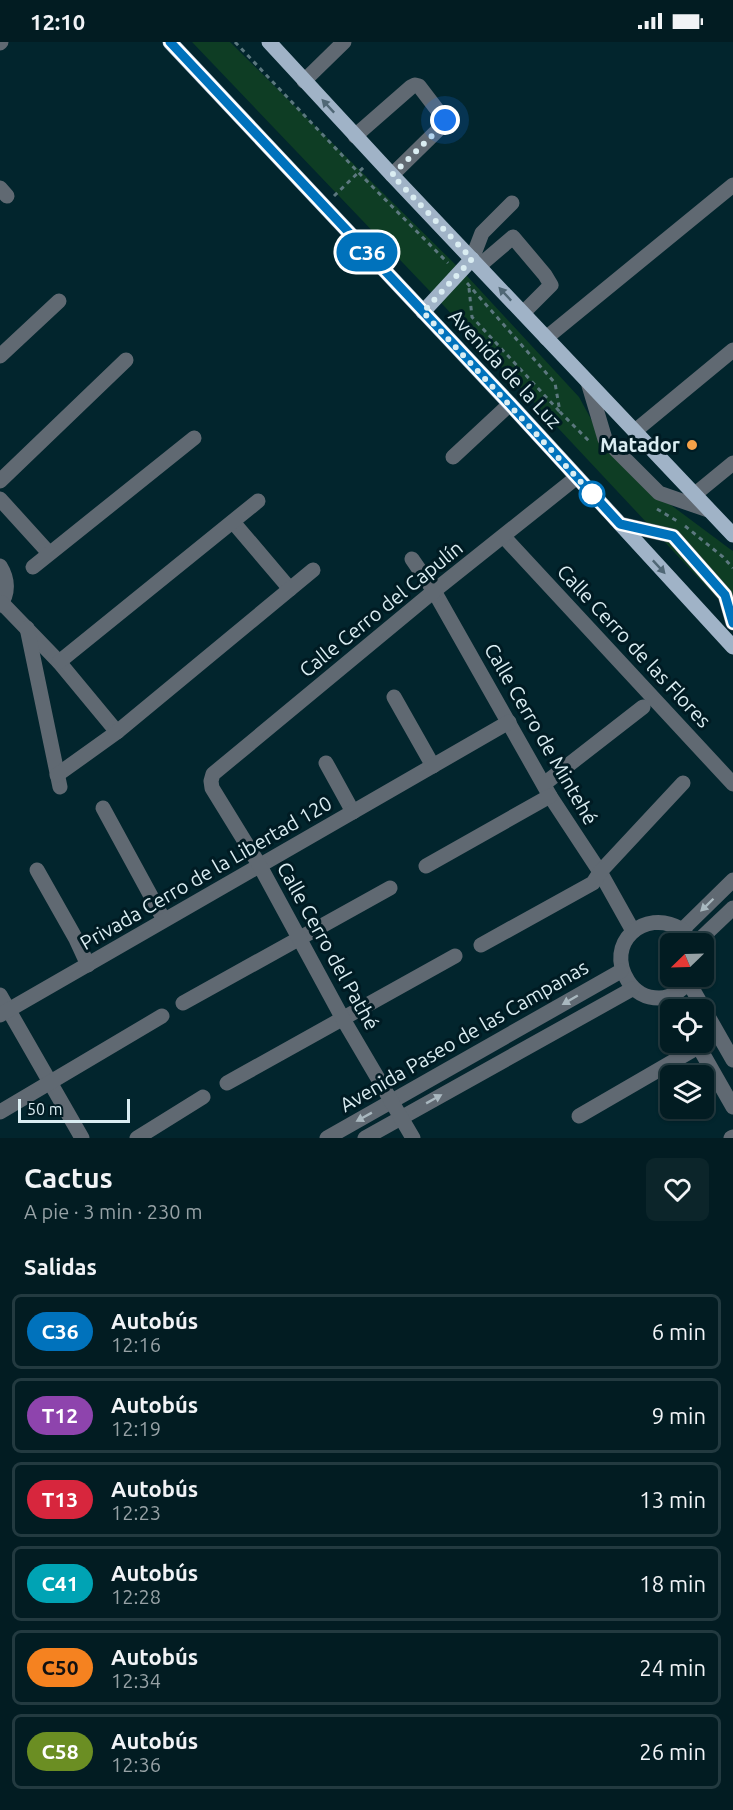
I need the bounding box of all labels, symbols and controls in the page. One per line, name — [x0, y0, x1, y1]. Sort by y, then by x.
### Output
text: 12:10 — [30, 9, 85, 34]
one-way arrow — [321, 100, 335, 114]
your location — [430, 105, 460, 135]
line badge: C36 — [332, 232, 401, 272]
text: C36 — [348, 240, 386, 264]
one-way arrow — [498, 286, 512, 301]
street label: Avenida de la Luz — [444, 304, 566, 433]
place label: Matador — [600, 433, 681, 456]
marker: Matador — [685, 438, 699, 452]
unlabelled marker — [579, 481, 605, 507]
street label: Calle Cerro del Capulín — [295, 536, 467, 681]
street label: Calle Cerro de las Flores — [553, 559, 716, 732]
one-way arrow — [652, 559, 665, 574]
street label: Calle Cerro de Mintehé — [480, 639, 603, 829]
street label: Privada Cerro de la Libertad 120 — [76, 791, 336, 954]
street label: Calle Cerro del Pathé — [273, 858, 384, 1034]
one-way arrow — [701, 897, 715, 911]
north arrow — [660, 933, 714, 987]
map controls — [660, 933, 714, 1119]
street label: Avenida Paseo de las Campanas — [336, 955, 592, 1116]
one-way arrow — [562, 995, 579, 1005]
button: locate — [660, 999, 714, 1053]
button: layers — [660, 1065, 714, 1119]
one-way arrow — [426, 1094, 443, 1104]
scale bar — [18, 1096, 130, 1124]
text: 50 m — [27, 1100, 63, 1118]
one-way arrow — [355, 1112, 372, 1122]
button: heart — [646, 1158, 709, 1221]
text: Cactus — [24, 1162, 113, 1193]
text: A pie · 3 min · 230 m — [24, 1200, 202, 1223]
text: Salidas — [24, 1254, 97, 1279]
text: Autobús — [111, 1308, 198, 1333]
text: C36 — [41, 1319, 79, 1343]
text: 6 min — [652, 1319, 706, 1344]
text: 12:16 — [111, 1333, 161, 1356]
text: Autobús — [111, 1392, 198, 1417]
text: T12 — [42, 1403, 78, 1427]
text: 9 min — [652, 1403, 706, 1428]
text: 12:19 — [111, 1417, 161, 1440]
text: Autobús — [111, 1476, 198, 1501]
text: T13 — [42, 1487, 78, 1511]
text: 13 min — [639, 1487, 706, 1512]
text: 12:23 — [111, 1501, 161, 1524]
text: Autobús — [111, 1560, 198, 1585]
text: C41 — [41, 1571, 79, 1595]
text: 18 min — [639, 1571, 706, 1596]
text: 12:28 — [111, 1585, 161, 1608]
text: Autobús — [111, 1644, 198, 1669]
text: C50 — [41, 1655, 79, 1679]
text: 24 min — [639, 1655, 706, 1680]
text: 12:34 — [111, 1669, 161, 1692]
text: Autobús — [111, 1728, 198, 1753]
text: C58 — [41, 1739, 79, 1763]
text: 26 min — [639, 1739, 706, 1764]
text: 12:36 — [111, 1753, 161, 1776]

